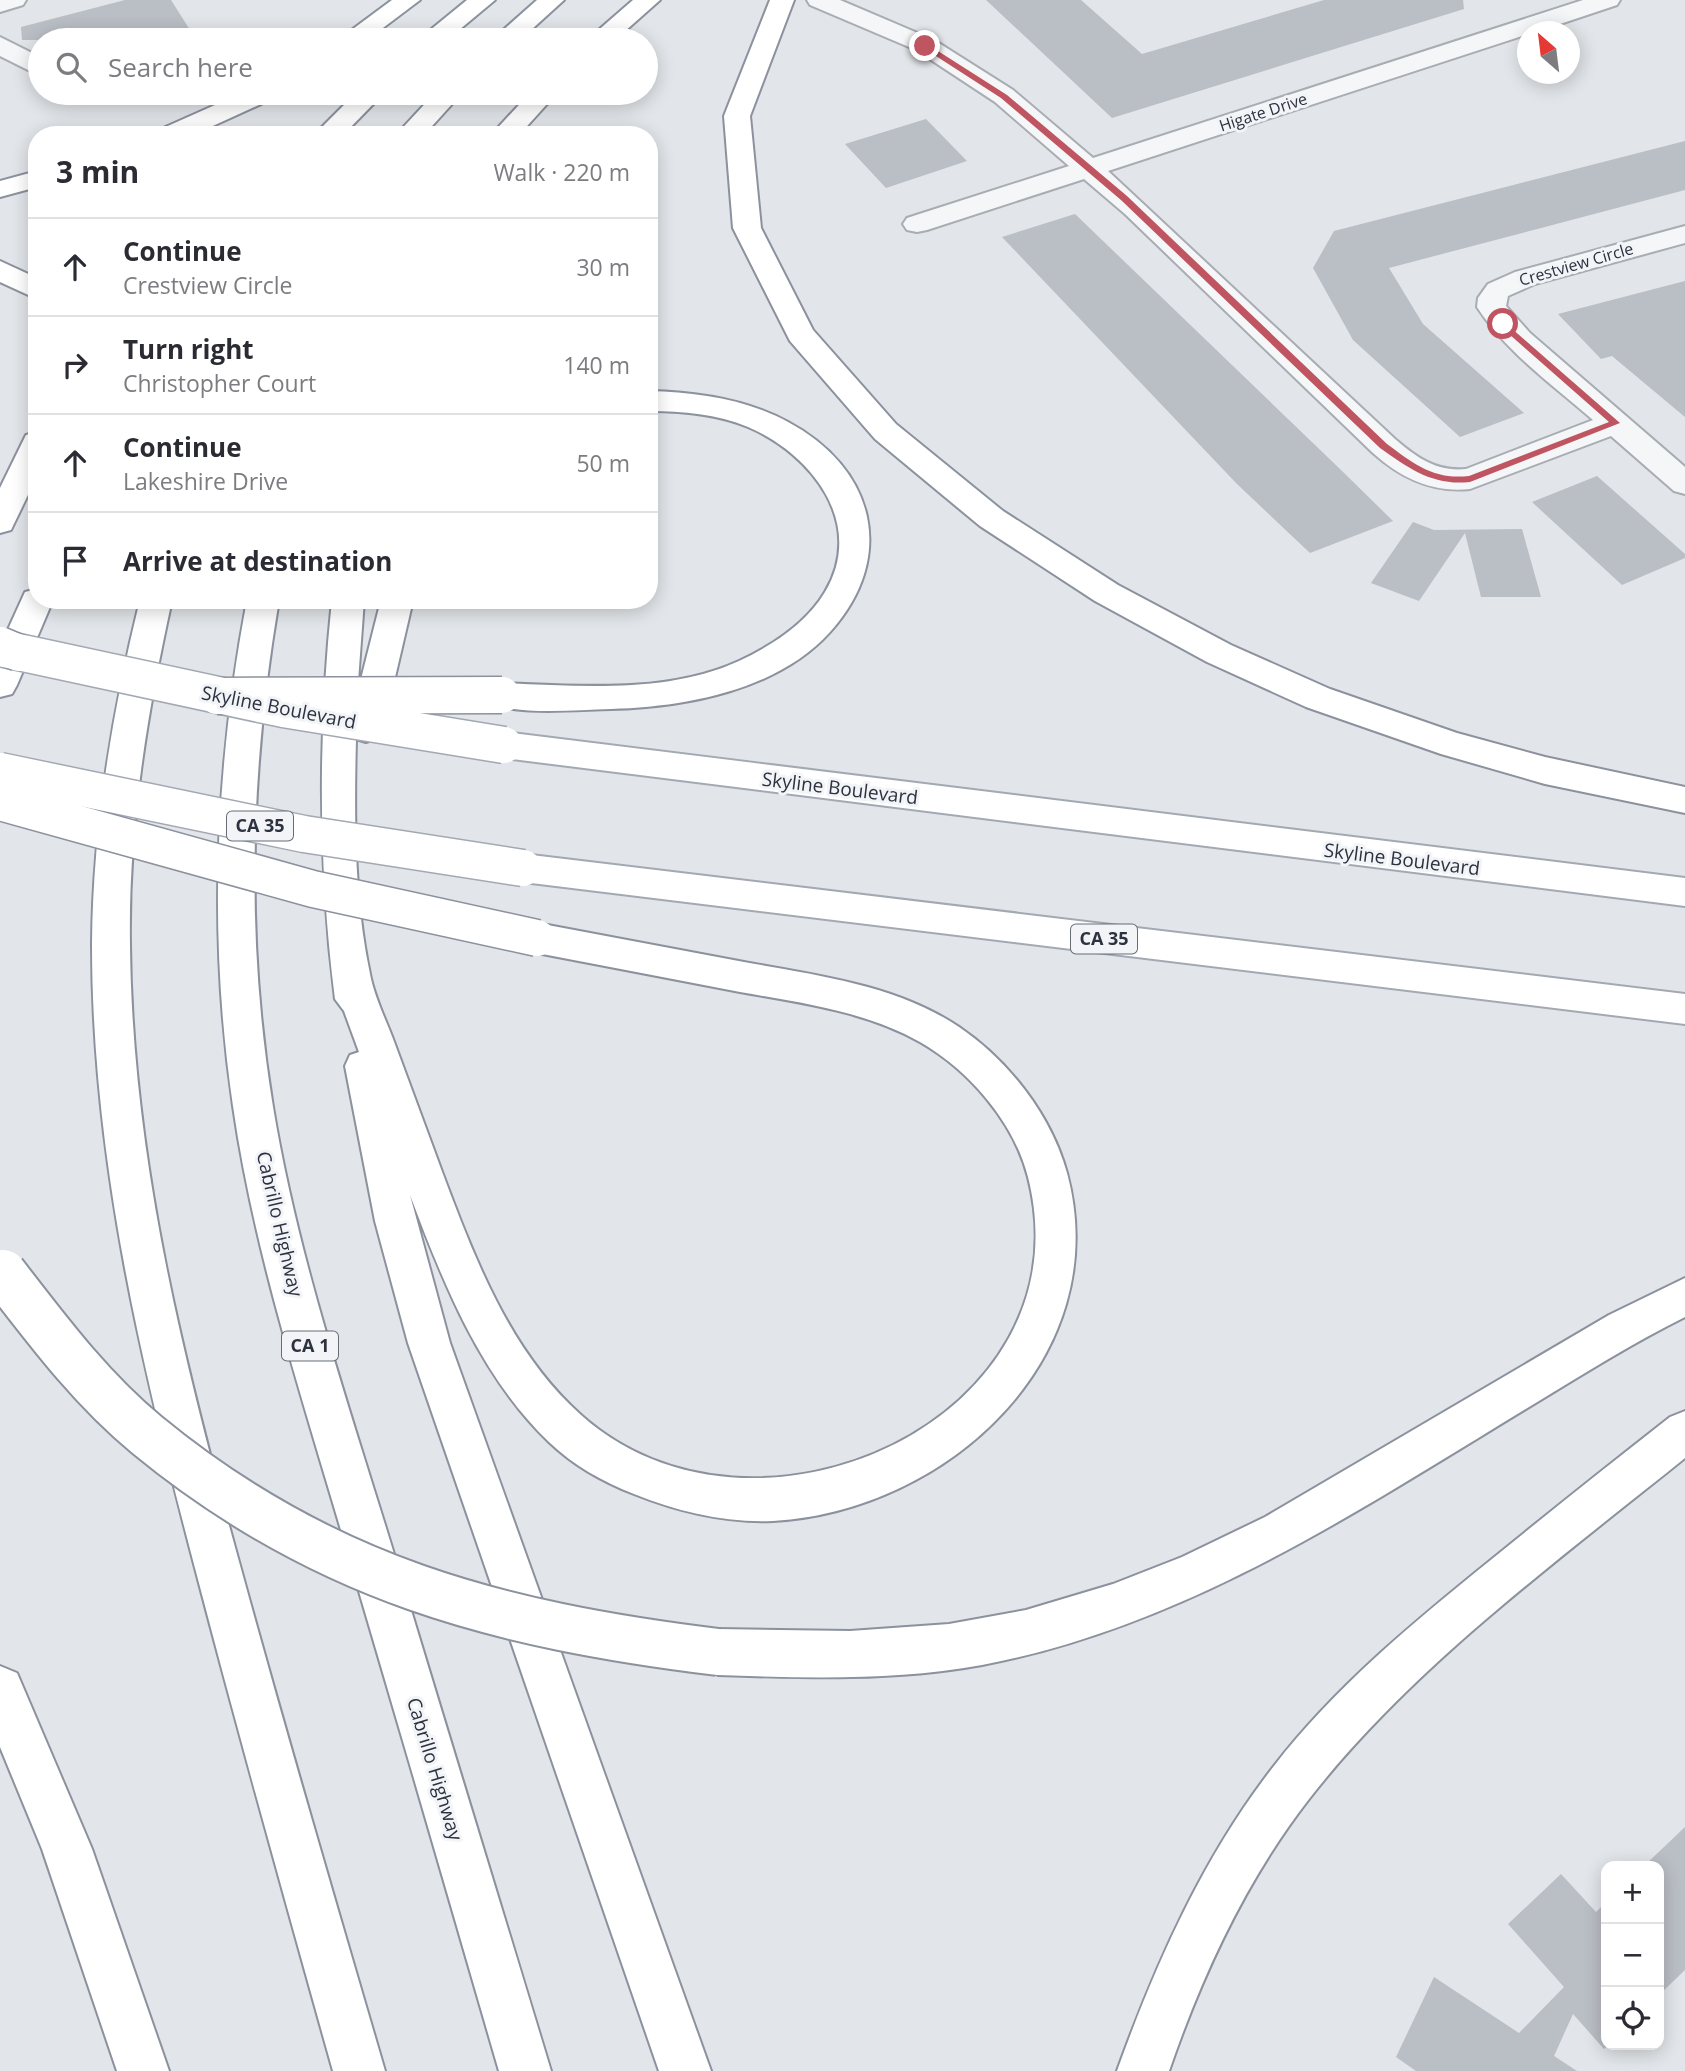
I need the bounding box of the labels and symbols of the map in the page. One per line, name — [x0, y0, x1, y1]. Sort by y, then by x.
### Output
north arrow — [1517, 21, 1580, 84]
route end — [909, 30, 940, 61]
street label: Higate Drive — [1216, 87, 1310, 137]
street label: Crestview Circle — [1516, 237, 1636, 291]
route start — [1487, 308, 1518, 339]
street label: Skyline Boulevard — [199, 679, 359, 735]
street label: Skyline Boulevard — [760, 766, 920, 810]
road number: CA 35 — [227, 812, 293, 840]
street label: Skyline Boulevard — [1322, 837, 1482, 881]
road number: CA 35 — [1071, 924, 1137, 954]
street label: Cabrillo Highway — [251, 1149, 309, 1300]
road number: CA 1 — [282, 1331, 338, 1360]
street label: Cabrillo Highway — [401, 1694, 469, 1844]

